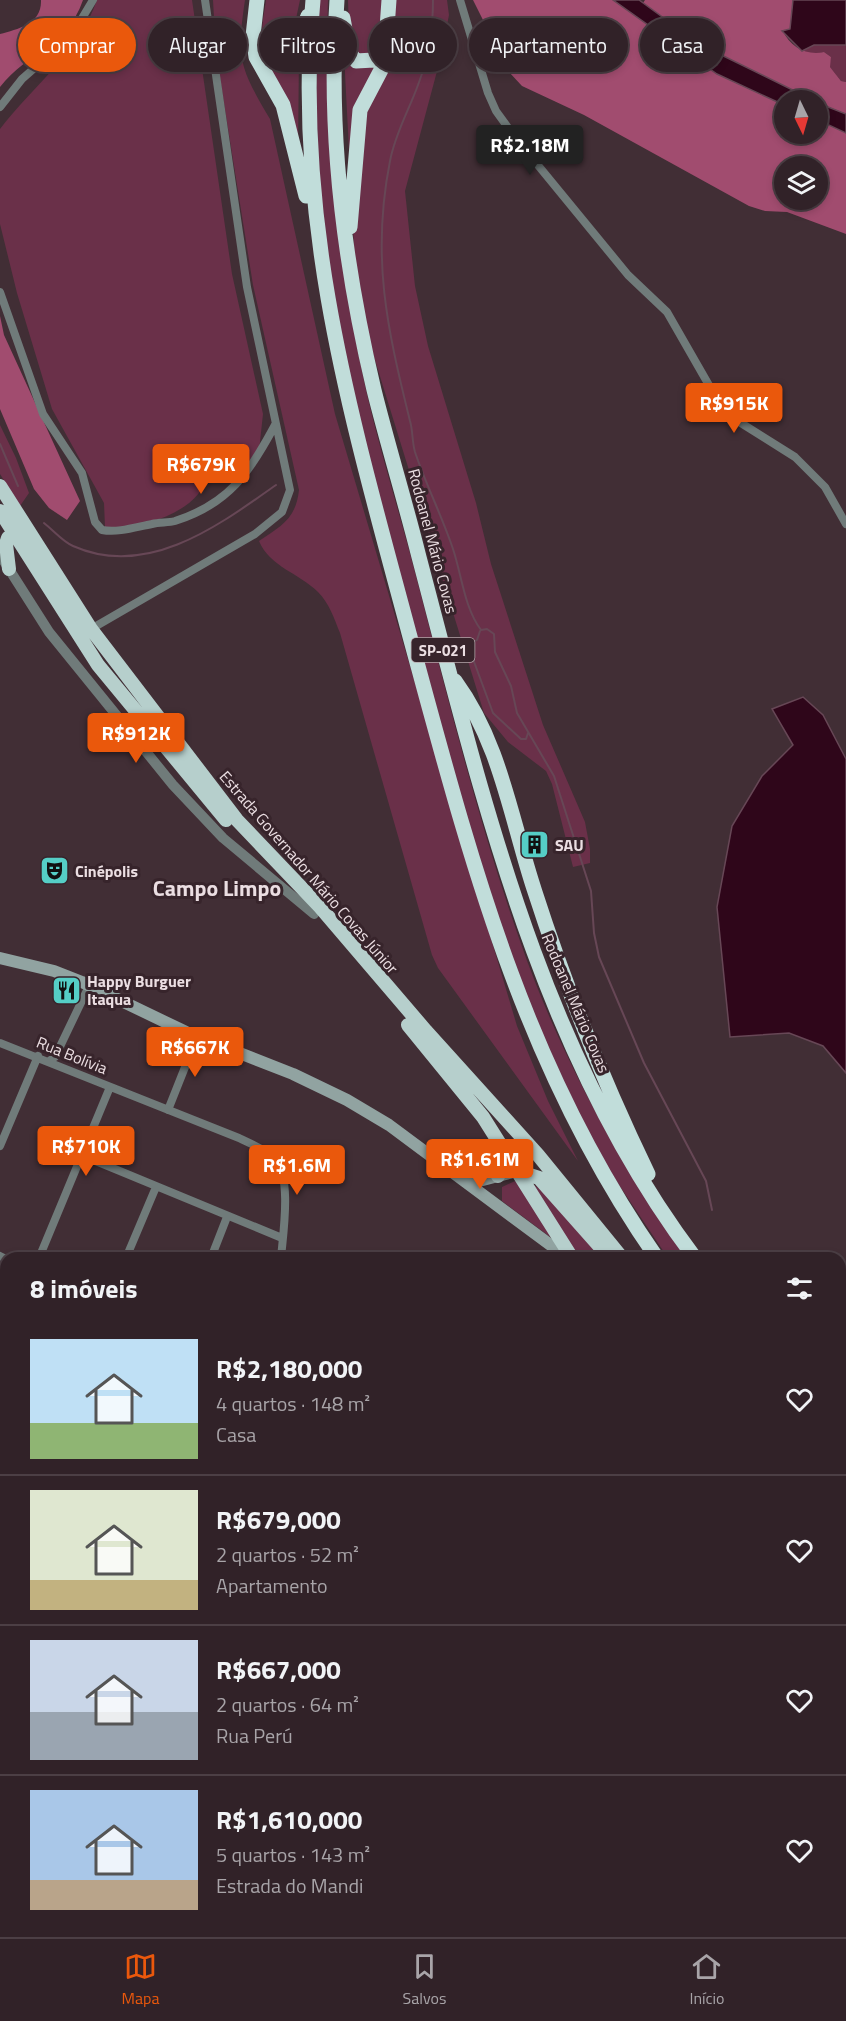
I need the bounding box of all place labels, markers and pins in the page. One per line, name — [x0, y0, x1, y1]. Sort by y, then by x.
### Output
pin: R$2.18M — [475, 125, 585, 176]
pin: R$915K — [685, 383, 783, 434]
pin: R$679K — [152, 444, 250, 495]
pin: R$912K — [87, 713, 185, 764]
building icon: SAU — [518, 829, 550, 861]
place label: SAU — [555, 833, 584, 857]
theatre icon: Cinépolis — [38, 855, 70, 887]
place label: Cinépolis — [75, 859, 138, 883]
place label: Happy Burguer Itaqua — [87, 969, 191, 1011]
restaurant icon: Happy Burguer Itaqua — [50, 974, 82, 1006]
pin: R$667K — [146, 1027, 244, 1078]
pin: R$710K — [37, 1126, 135, 1177]
pin: R$1.61M — [425, 1139, 535, 1190]
pin: R$1.6M — [248, 1145, 346, 1196]

